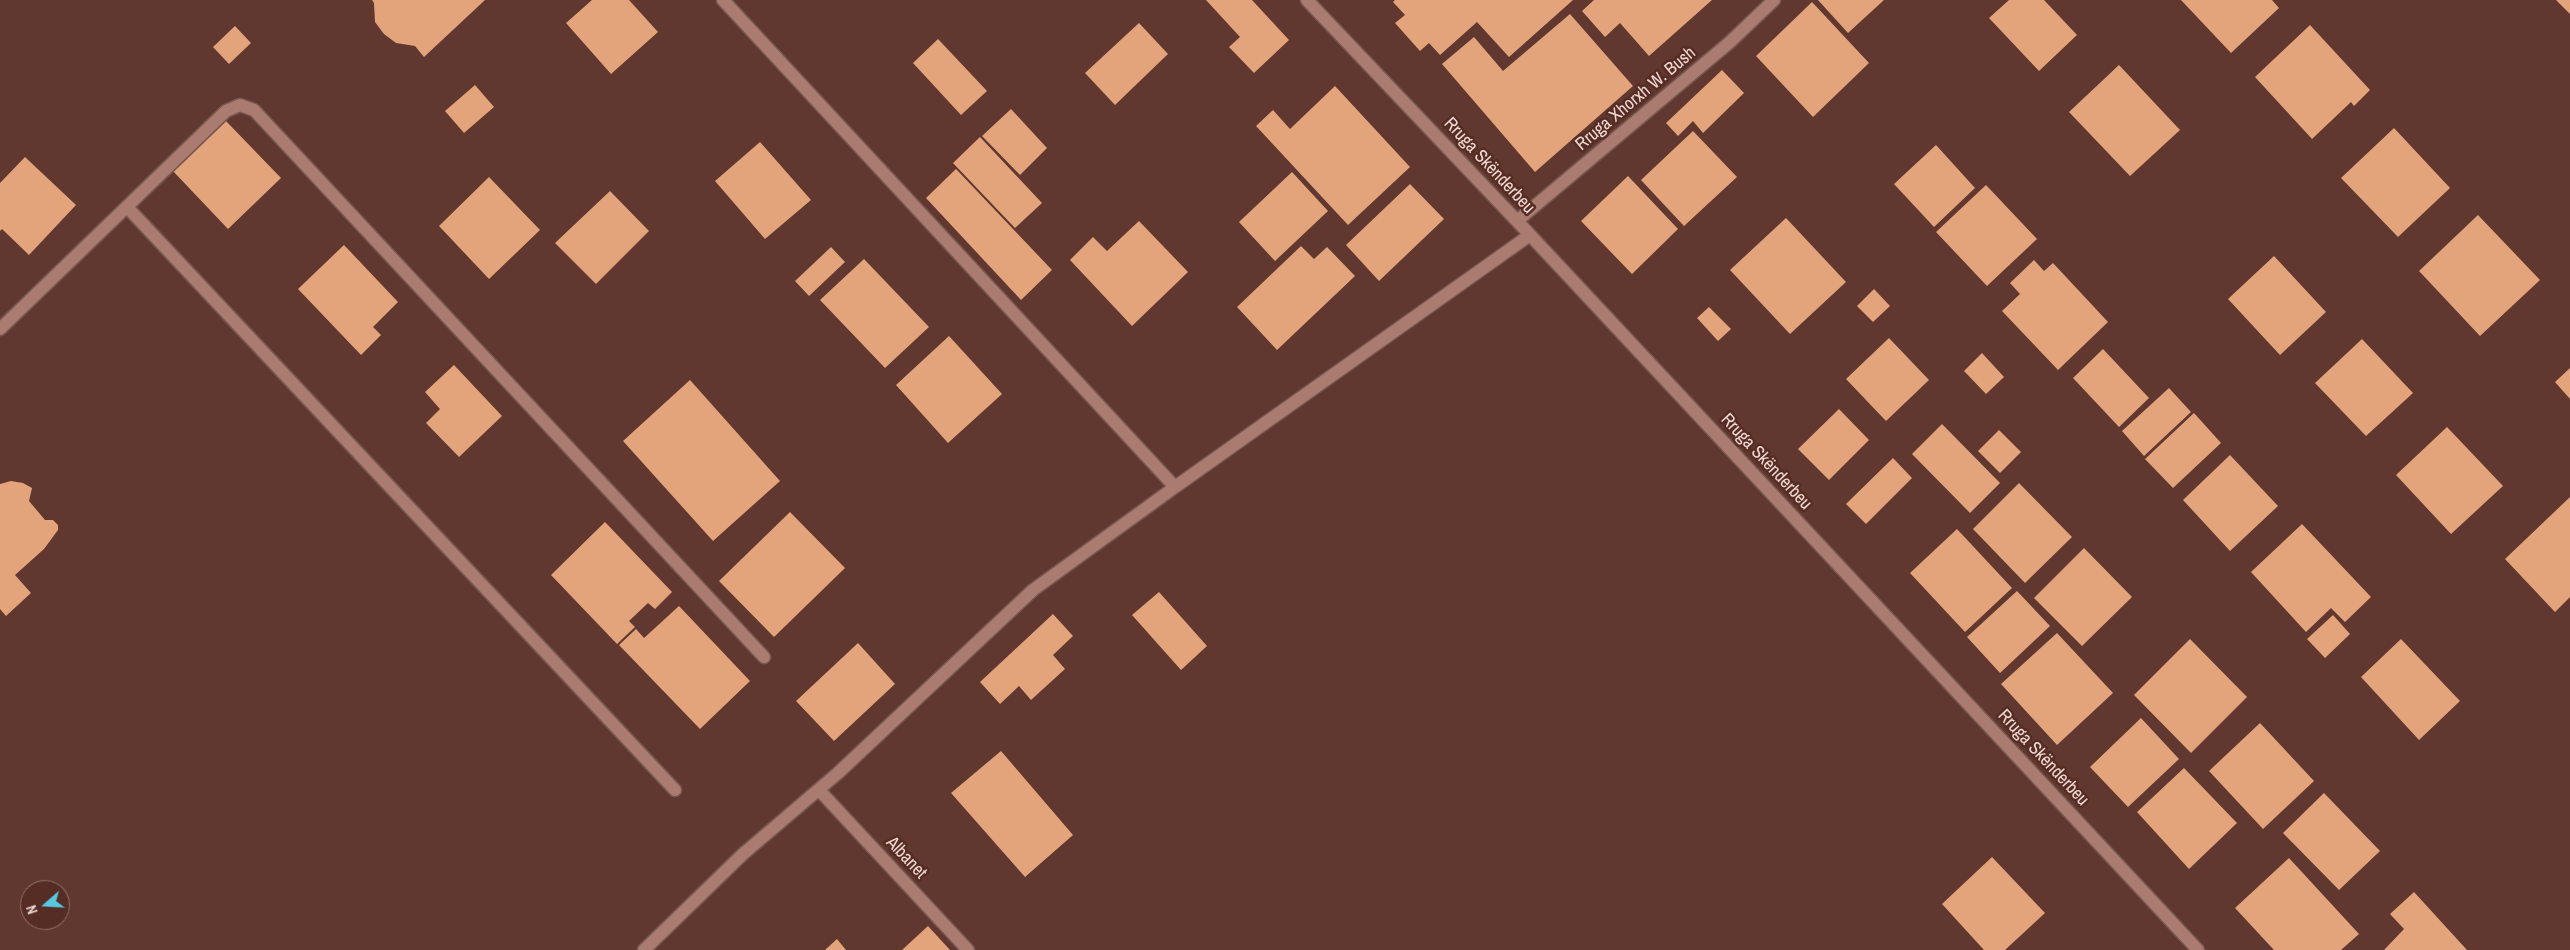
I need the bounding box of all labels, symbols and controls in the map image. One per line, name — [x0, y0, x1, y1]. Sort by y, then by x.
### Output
street label: Rruga Xhorxh W. Bush — [1572, 42, 1700, 156]
street label: Rruga Skënderbeu — [1439, 113, 1539, 219]
street label: Rruga Skënderbeu — [1716, 409, 1816, 515]
street label: Rruga Skënderbeu — [1993, 705, 2093, 811]
street label: Albanet — [881, 832, 931, 884]
north arrow — [20, 880, 70, 930]
text: N — [22, 903, 42, 916]

